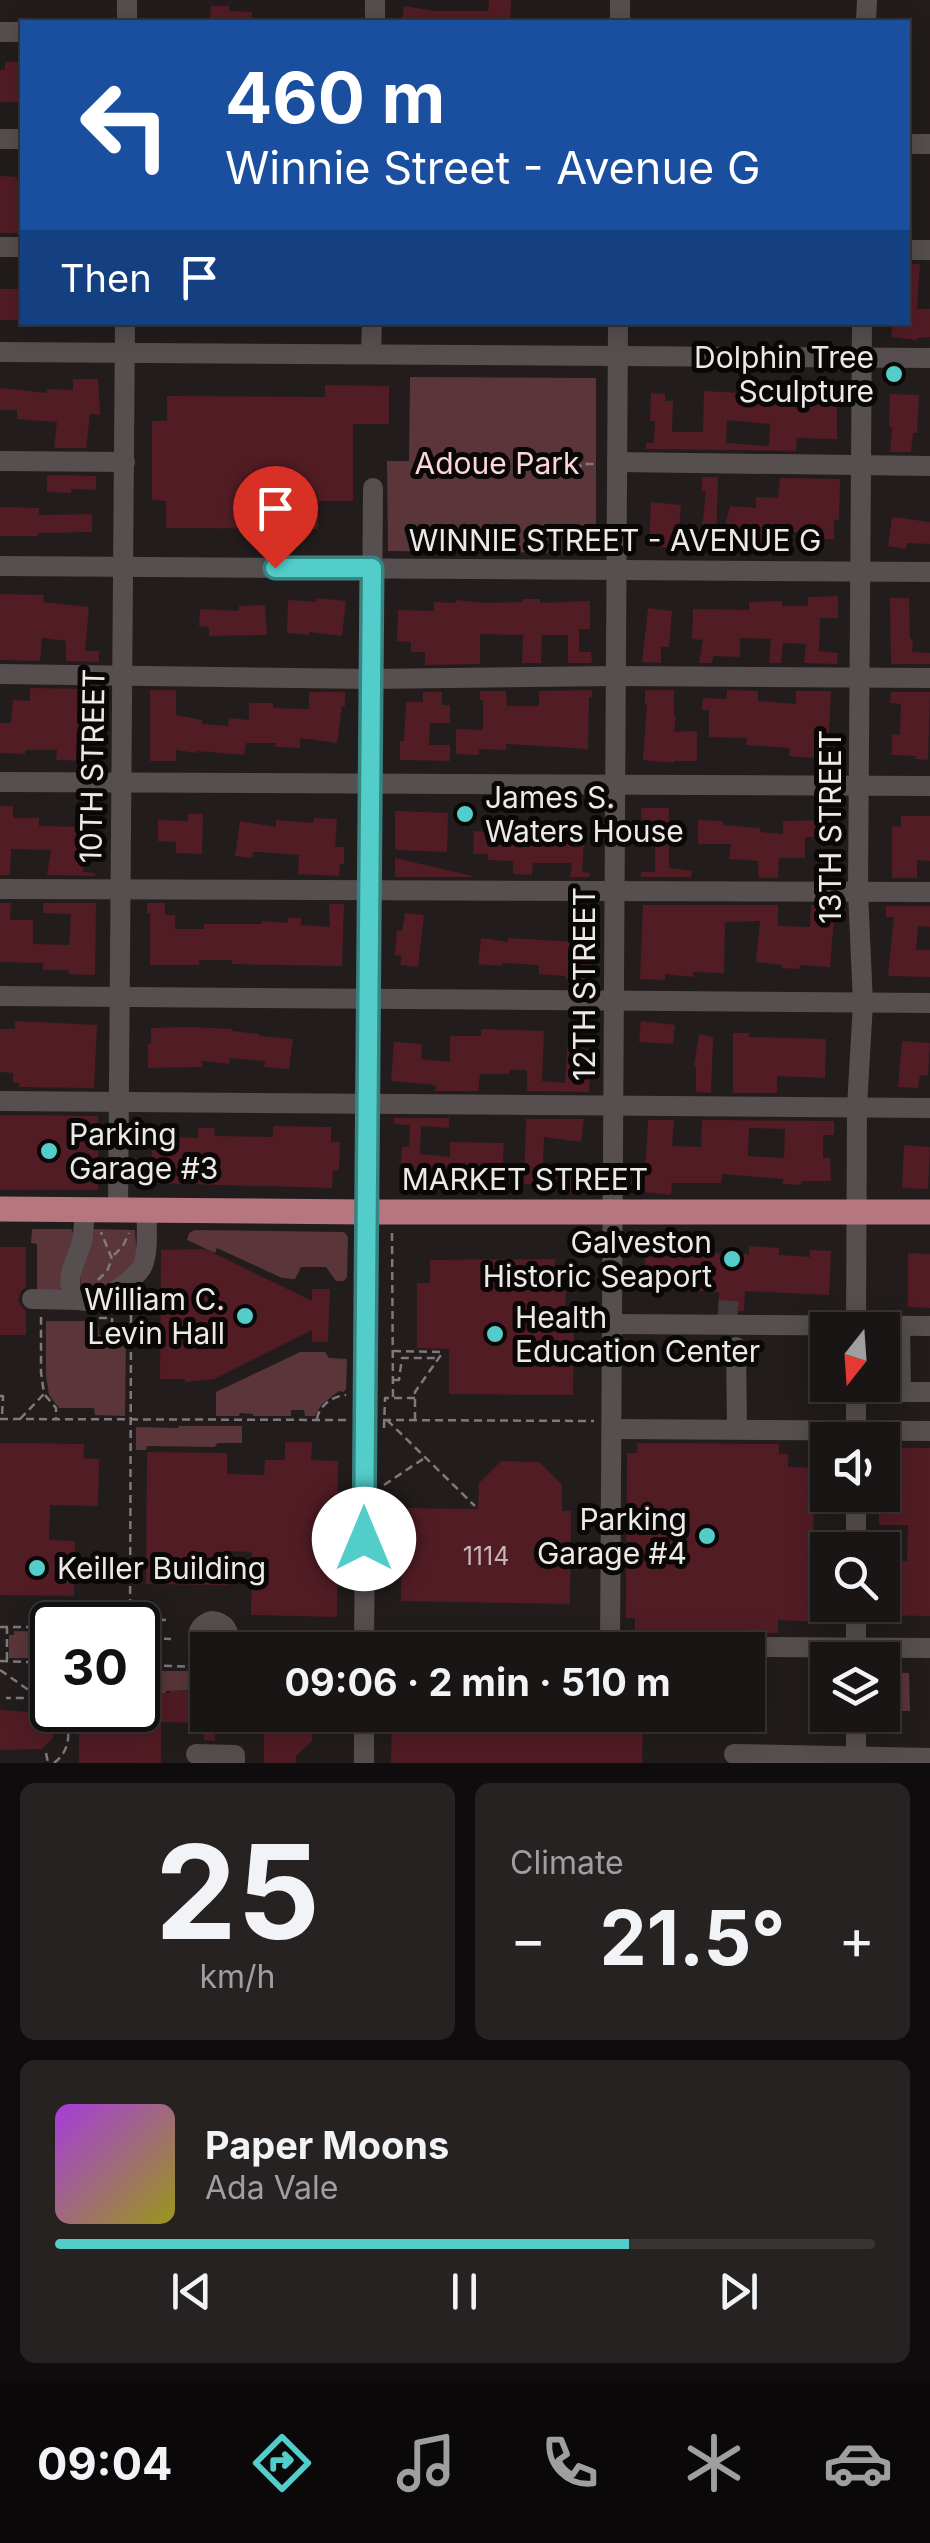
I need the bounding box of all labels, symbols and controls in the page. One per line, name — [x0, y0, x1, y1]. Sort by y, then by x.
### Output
text: 460 m — [225, 55, 445, 140]
icon: left — [60, 60, 190, 190]
text: Winnie Street - Avenue G — [225, 140, 761, 195]
icon: arrive — [172, 250, 227, 305]
text: Then — [60, 255, 152, 301]
place label: Dolphin Tree Sculpture — [694, 339, 874, 409]
marker: Dolphin Tree Sculpture — [883, 363, 905, 385]
park label: Adoue Park — [415, 445, 580, 481]
pin — [233, 466, 318, 569]
icon: arrive — [248, 481, 303, 536]
street label: WINNIE STREET - AVENUE G — [409, 522, 821, 558]
street label: 10TH STREET — [72, 668, 112, 864]
street label: 13TH STREET — [812, 730, 848, 924]
place label: James S. Waters House — [485, 779, 684, 849]
marker: James S. Waters House — [454, 803, 476, 825]
street label: 12TH STREET — [566, 887, 602, 1081]
place label: Parking Garage #3 — [69, 1116, 218, 1186]
marker: Parking Garage #3 — [38, 1140, 60, 1162]
street label: MARKET STREET — [402, 1161, 648, 1197]
place label: Galveston Historic Seaport — [483, 1224, 712, 1294]
marker: Galveston Historic Seaport — [721, 1248, 743, 1270]
place label: William C. Levin Hall — [84, 1281, 225, 1351]
place label: Health Education Center — [515, 1299, 760, 1369]
marker: William C. Levin Hall — [234, 1305, 256, 1327]
north arrow — [810, 1312, 900, 1402]
map controls — [810, 1312, 900, 1732]
marker: Health Education Center — [484, 1323, 506, 1345]
button: sound — [810, 1422, 900, 1512]
position arrow — [312, 1487, 416, 1591]
place label: Parking Garage #4 — [537, 1501, 687, 1571]
marker: Parking Garage #4 — [696, 1525, 718, 1547]
button: search — [810, 1532, 900, 1622]
house number: 1114 — [463, 1541, 509, 1571]
place label: Keiller Building — [57, 1550, 266, 1586]
marker: Keiller Building — [26, 1557, 48, 1579]
speed limit sign: 30 — [30, 1602, 160, 1732]
button: layers — [810, 1642, 900, 1732]
text: 09:06 · 2 min · 510 m — [284, 1659, 671, 1705]
text: 25 — [155, 1813, 320, 1970]
text: Climate — [510, 1843, 624, 1882]
text: 21.5° — [599, 1892, 786, 1983]
text: − — [510, 1906, 546, 1972]
text: + — [839, 1906, 875, 1972]
text: km/h — [199, 1957, 276, 1996]
text: Paper Moons — [205, 2122, 449, 2168]
text: Ada Vale — [205, 2168, 338, 2207]
icon: previous — [164, 2264, 219, 2319]
icon: pause — [437, 2264, 492, 2319]
icon: next — [711, 2264, 766, 2319]
icon: directions — [247, 2428, 317, 2498]
icon: music — [391, 2428, 461, 2498]
icon: phone — [535, 2428, 605, 2498]
icon: climate — [679, 2428, 749, 2498]
icon: car — [823, 2428, 893, 2498]
text: 09:04 — [37, 2436, 172, 2491]

